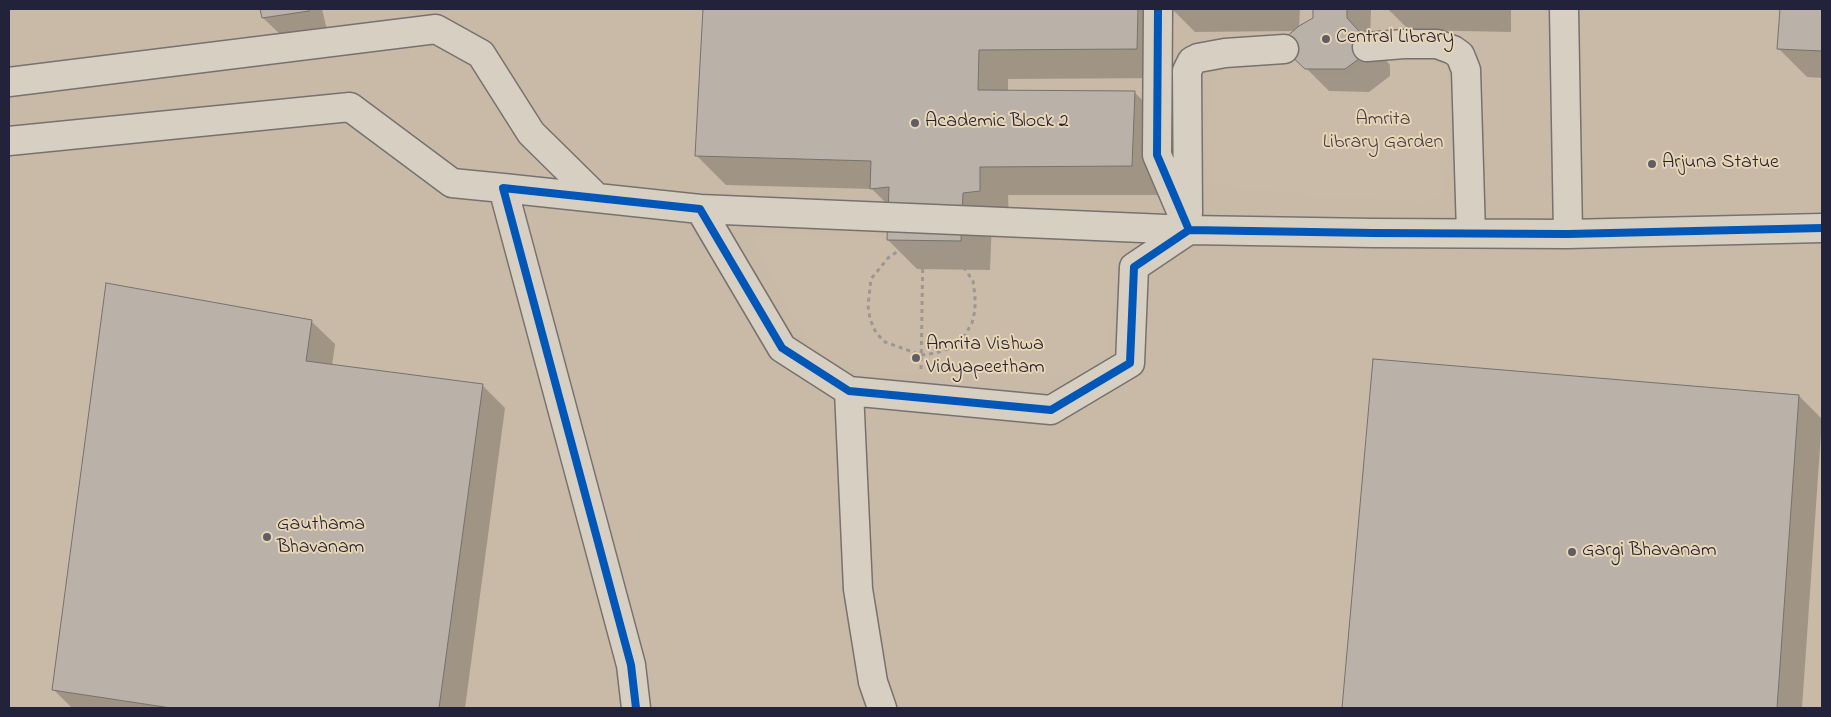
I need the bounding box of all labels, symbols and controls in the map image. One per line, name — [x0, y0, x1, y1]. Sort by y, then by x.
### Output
place label: Central Library — [1336, 27, 1454, 51]
marker: Central Library — [1320, 33, 1332, 45]
park label: Amrita Library Garden — [1323, 109, 1443, 156]
place label: Academic Block 2 — [925, 111, 1069, 135]
marker: Academic Block 2 — [909, 117, 921, 129]
place label: Arjuna Statue — [1662, 152, 1779, 176]
marker: Arjuna Statue — [1646, 158, 1658, 170]
place label: Amrita Vishwa Vidyapeetham — [926, 334, 1044, 381]
marker: Amrita Vishwa Vidyapeetham — [910, 352, 922, 364]
place label: Gauthama Bhavanam — [277, 514, 365, 561]
marker: Gauthama Bhavanam — [261, 531, 273, 543]
place label: Gargi Bhavanam — [1582, 540, 1716, 564]
marker: Gargi Bhavanam — [1566, 546, 1578, 558]

